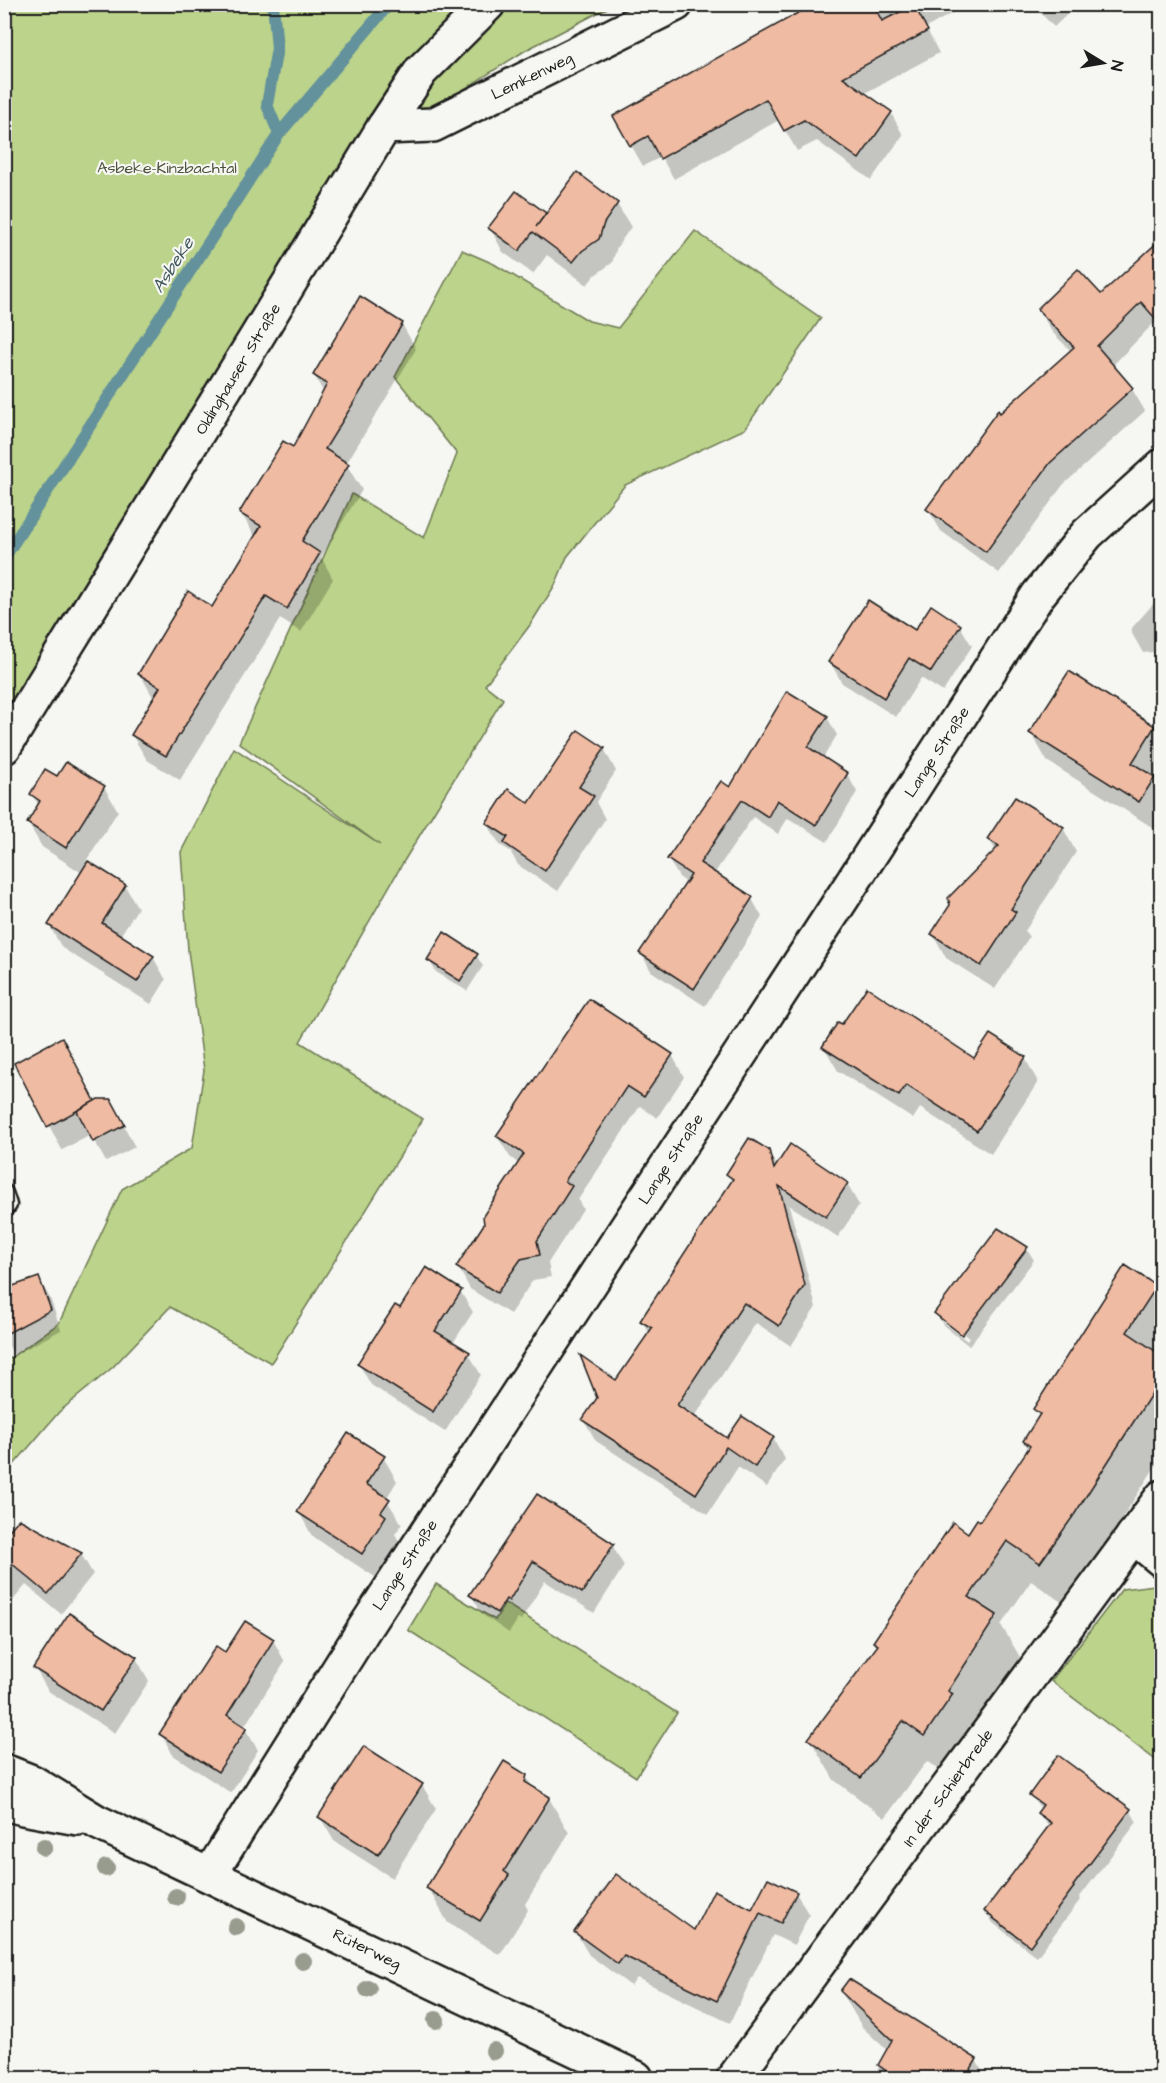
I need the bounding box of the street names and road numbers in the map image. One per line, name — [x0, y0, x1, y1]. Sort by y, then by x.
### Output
street label: Lemkenweg — [487, 47, 577, 106]
street label: Oldinghauser Straße — [190, 299, 287, 439]
street label: Lange Straße — [899, 702, 976, 802]
street label: Lange Straße — [633, 1109, 710, 1209]
street label: Lange Straße — [367, 1515, 444, 1615]
street label: In der Schierbrede — [898, 1724, 998, 1851]
street label: Rüterweg — [329, 1923, 405, 1976]

